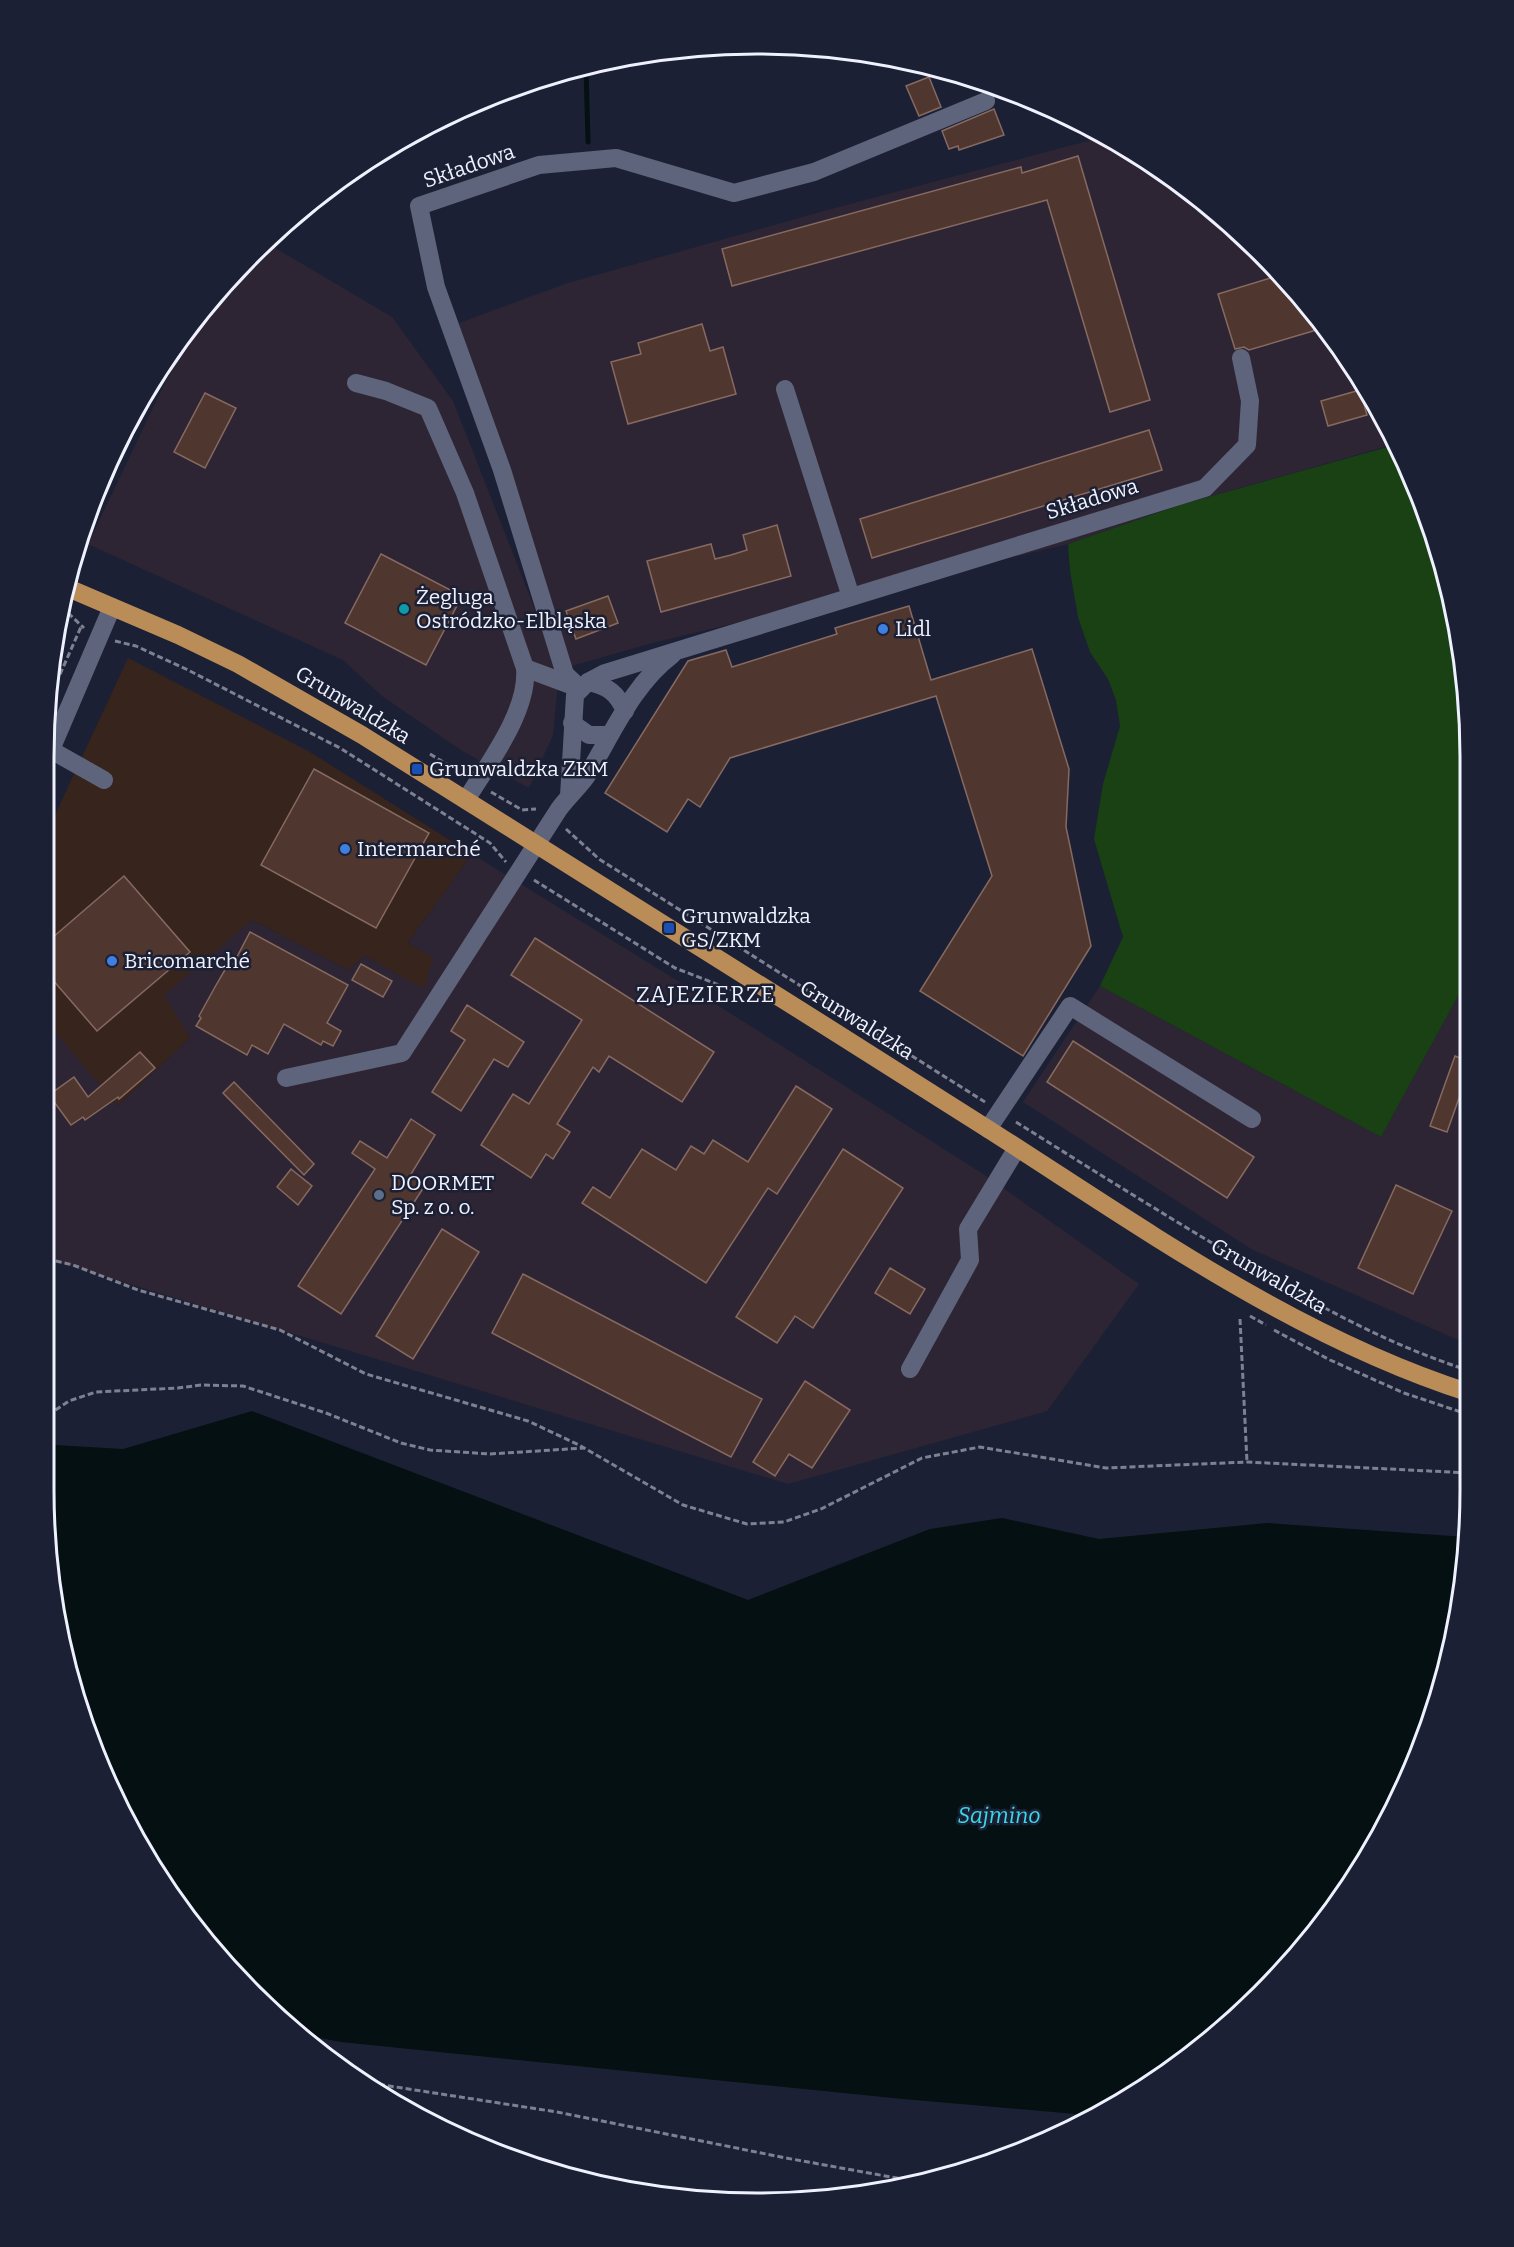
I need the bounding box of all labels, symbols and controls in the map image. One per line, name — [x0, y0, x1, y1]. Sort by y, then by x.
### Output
street label: Składowa — [420, 138, 519, 194]
street label: Składowa — [1043, 473, 1142, 525]
place label: Żegluga Ostródzko-Elbląska — [416, 584, 607, 634]
marker: Żegluga Ostródzko-Elbląska — [397, 602, 411, 616]
place label: Lidl — [895, 616, 931, 642]
marker: Lidl — [876, 622, 890, 636]
street label: Grunwaldzka — [291, 660, 416, 750]
place label: Grunwaldzka ZKM — [429, 756, 608, 782]
marker: Grunwaldzka ZKM — [410, 762, 424, 776]
place label: Intermarché — [357, 836, 481, 862]
marker: Intermarché — [338, 842, 352, 856]
place label: Grunwaldzka GS/ZKM — [681, 903, 811, 953]
marker: Grunwaldzka GS/ZKM — [662, 921, 676, 935]
place label: Bricomarché — [124, 948, 250, 974]
marker: Bricomarché — [105, 954, 119, 968]
street label: Grunwaldzka — [795, 975, 919, 1066]
district label: ZAJEZIERZE — [636, 981, 776, 1008]
place label: DOORMET Sp. z o. o. — [391, 1170, 494, 1220]
marker: DOORMET Sp. z o. o. — [372, 1188, 386, 1202]
street label: Grunwaldzka — [1206, 1232, 1332, 1320]
water label: Sajmino — [957, 1802, 1041, 1829]

